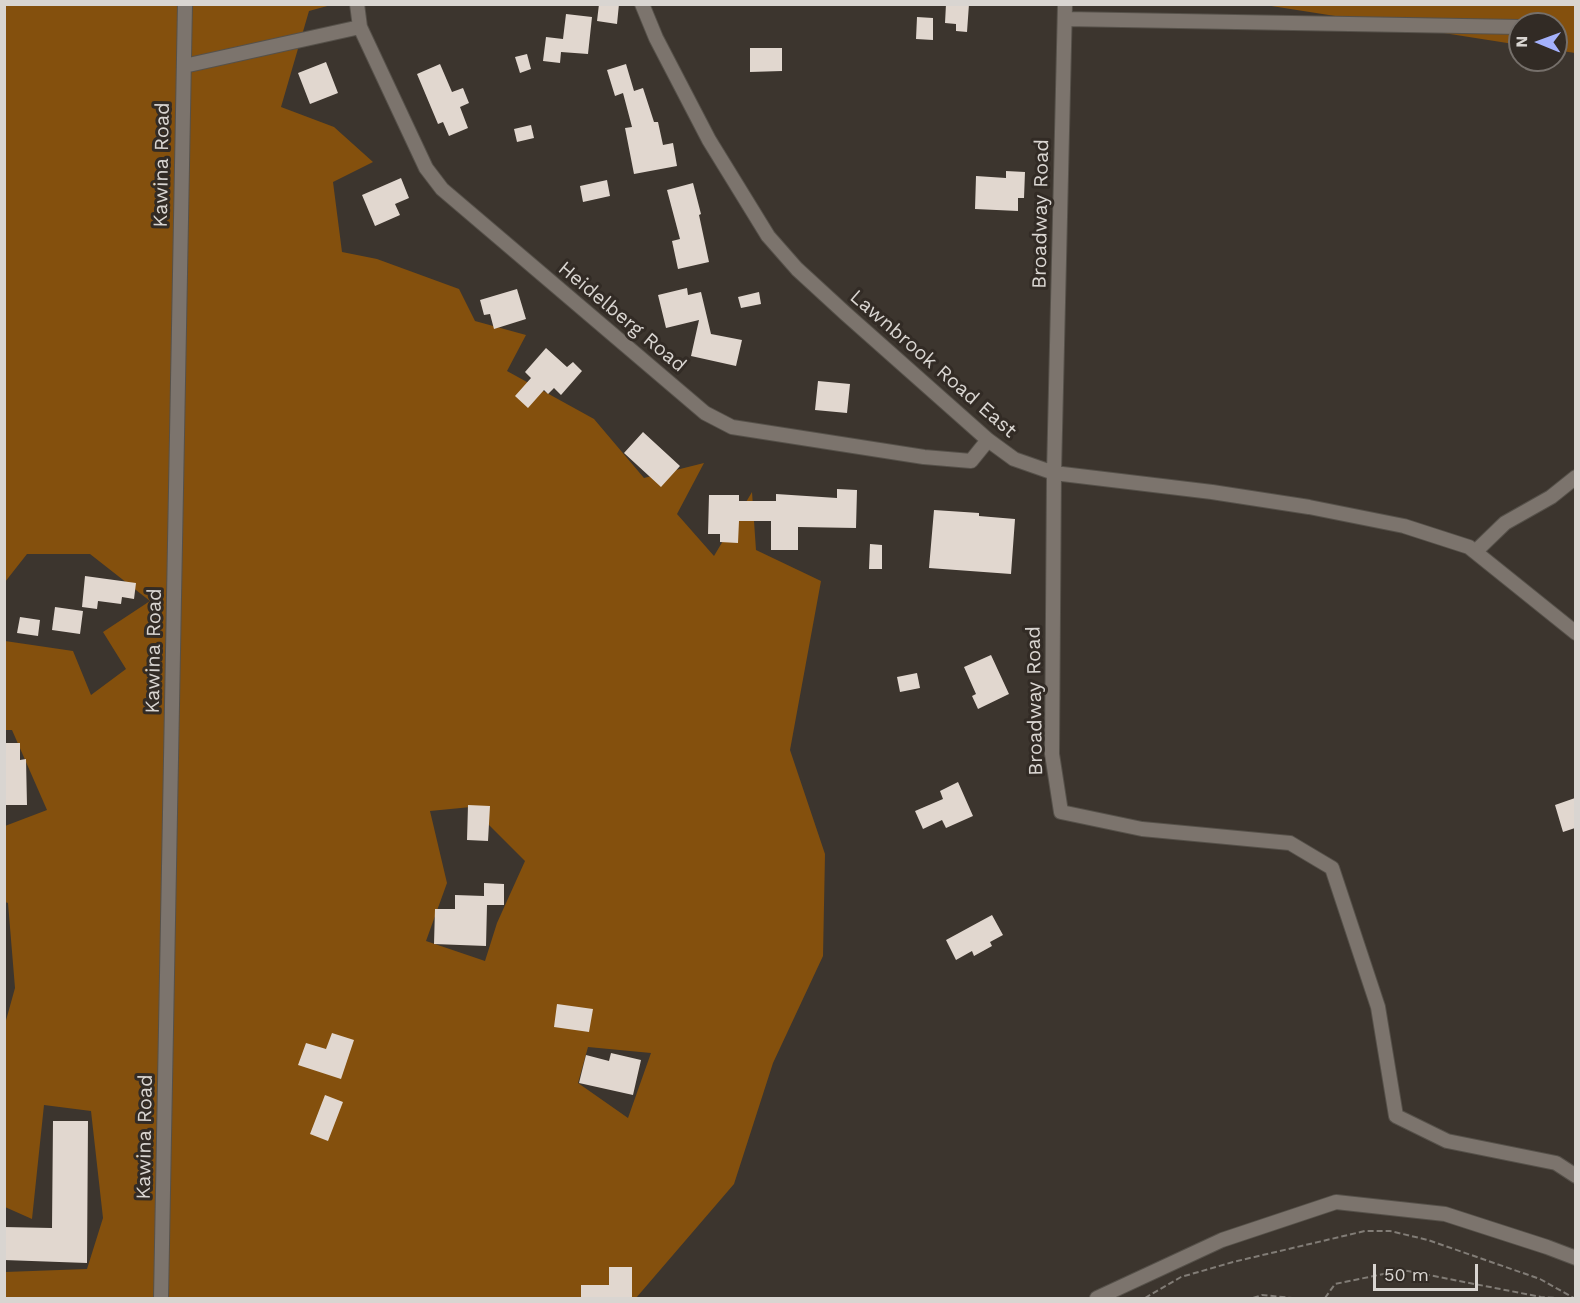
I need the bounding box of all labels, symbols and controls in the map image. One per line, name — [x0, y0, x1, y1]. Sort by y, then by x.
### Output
north arrow — [1508, 12, 1568, 72]
text: N — [1512, 36, 1531, 48]
street label: Kawina Road — [149, 102, 175, 228]
street label: Broadway Road — [1028, 139, 1054, 289]
street label: Heidelberg Road — [553, 257, 691, 377]
street label: Lawnbrook Road East — [845, 285, 1021, 443]
street label: Kawina Road — [141, 588, 167, 714]
street label: Broadway Road — [1022, 626, 1048, 776]
street label: Kawina Road — [132, 1074, 158, 1200]
scale bar — [1376, 1252, 1481, 1290]
text: 50 m — [1384, 1264, 1429, 1285]

